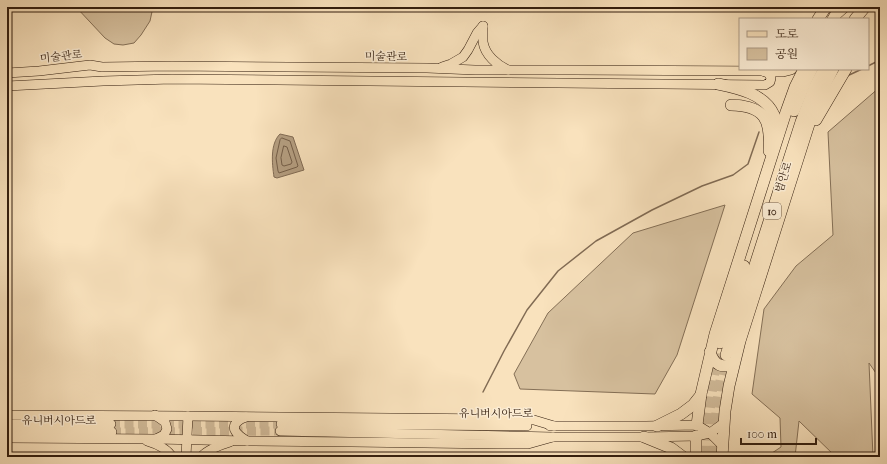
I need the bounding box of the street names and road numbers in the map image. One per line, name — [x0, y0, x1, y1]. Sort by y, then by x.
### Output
street label: 미술관로 — [39, 48, 83, 65]
street label: 미술관로 — [365, 50, 408, 63]
street label: 범안로 — [772, 160, 795, 194]
road number: 10 — [763, 203, 781, 219]
street label: 유니버시아드로 — [459, 407, 534, 420]
street label: 유니버시아드로 — [22, 414, 97, 427]

